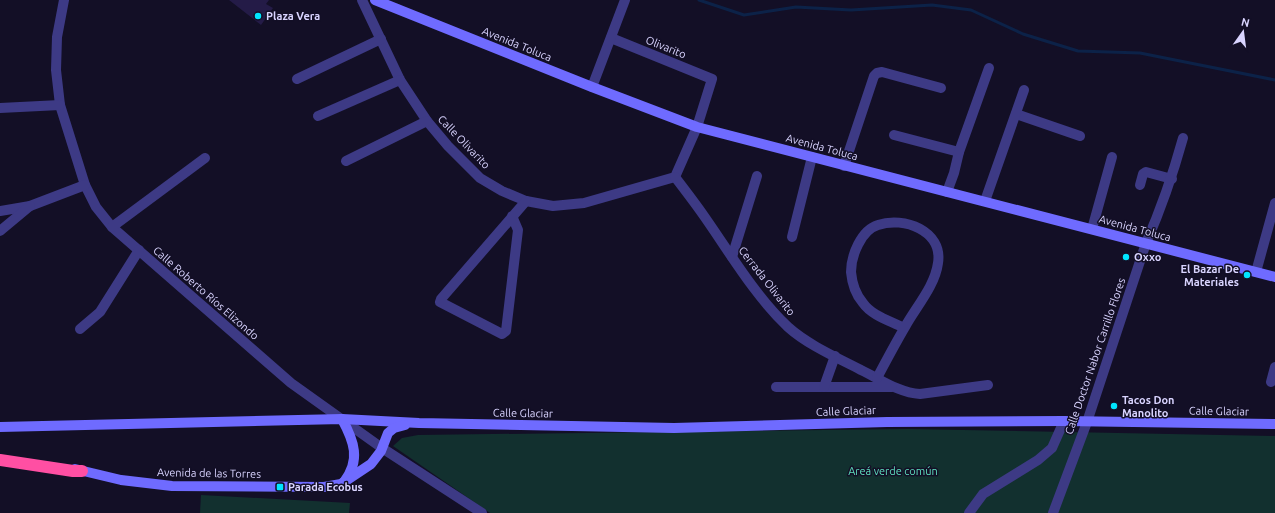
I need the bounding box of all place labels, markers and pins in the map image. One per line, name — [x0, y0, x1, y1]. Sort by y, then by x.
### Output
place label: Plaza Vera — [266, 10, 320, 22]
marker: Plaza Vera — [253, 11, 263, 21]
place label: Oxxo — [1134, 251, 1162, 263]
marker: Oxxo — [1121, 252, 1131, 262]
place label: El Bazar De Materiales — [1181, 263, 1239, 288]
marker: El Bazar De Materiales — [1242, 270, 1252, 280]
place label: Tacos Don Manolito — [1122, 394, 1175, 419]
marker: Tacos Don Manolito — [1109, 401, 1119, 411]
place label: Parada Ecobus — [288, 481, 363, 493]
marker: Parada Ecobus — [275, 482, 285, 492]

